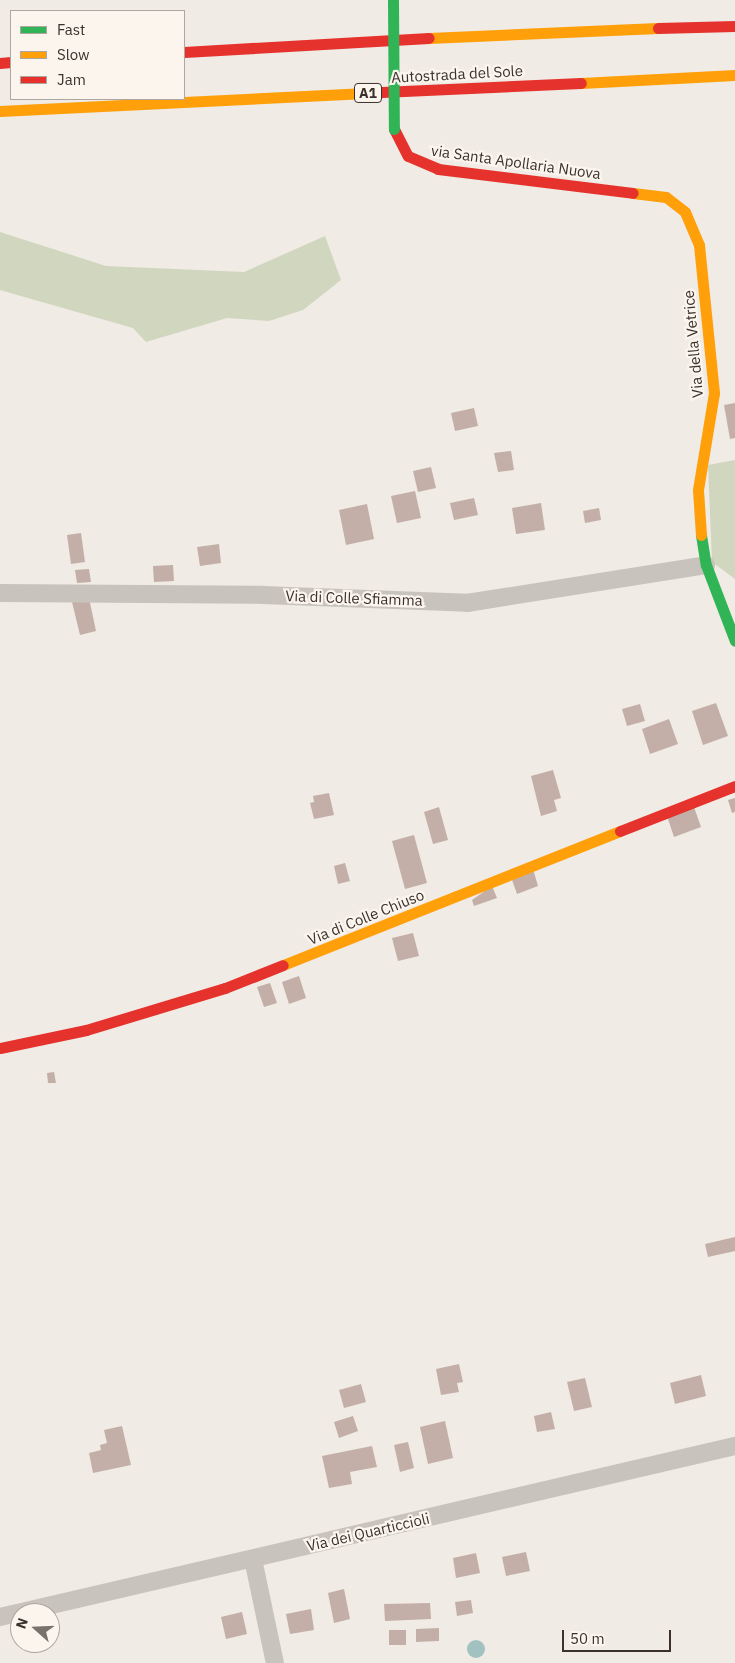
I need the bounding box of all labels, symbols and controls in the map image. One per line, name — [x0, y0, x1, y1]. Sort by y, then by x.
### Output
legend — [10, 10, 185, 100]
text: Fast — [57, 20, 85, 39]
text: Slow — [57, 45, 90, 64]
street label: Autostrada del Sole — [391, 62, 523, 86]
text: Jam — [57, 70, 86, 89]
road number: A1 — [353, 82, 383, 105]
street label: via Santa Apollaria Nuova — [430, 141, 602, 183]
street label: Via della Vetrice — [679, 289, 707, 399]
street label: Via di Colle Sfiamma — [285, 587, 423, 609]
street label: Via di Colle Chiuso — [305, 885, 427, 949]
street label: Via dei Quarticcioli — [305, 1509, 431, 1555]
north arrow — [10, 1603, 60, 1653]
text: N — [12, 1615, 32, 1631]
scale bar — [565, 1620, 674, 1652]
text: 50 m — [570, 1629, 605, 1648]

